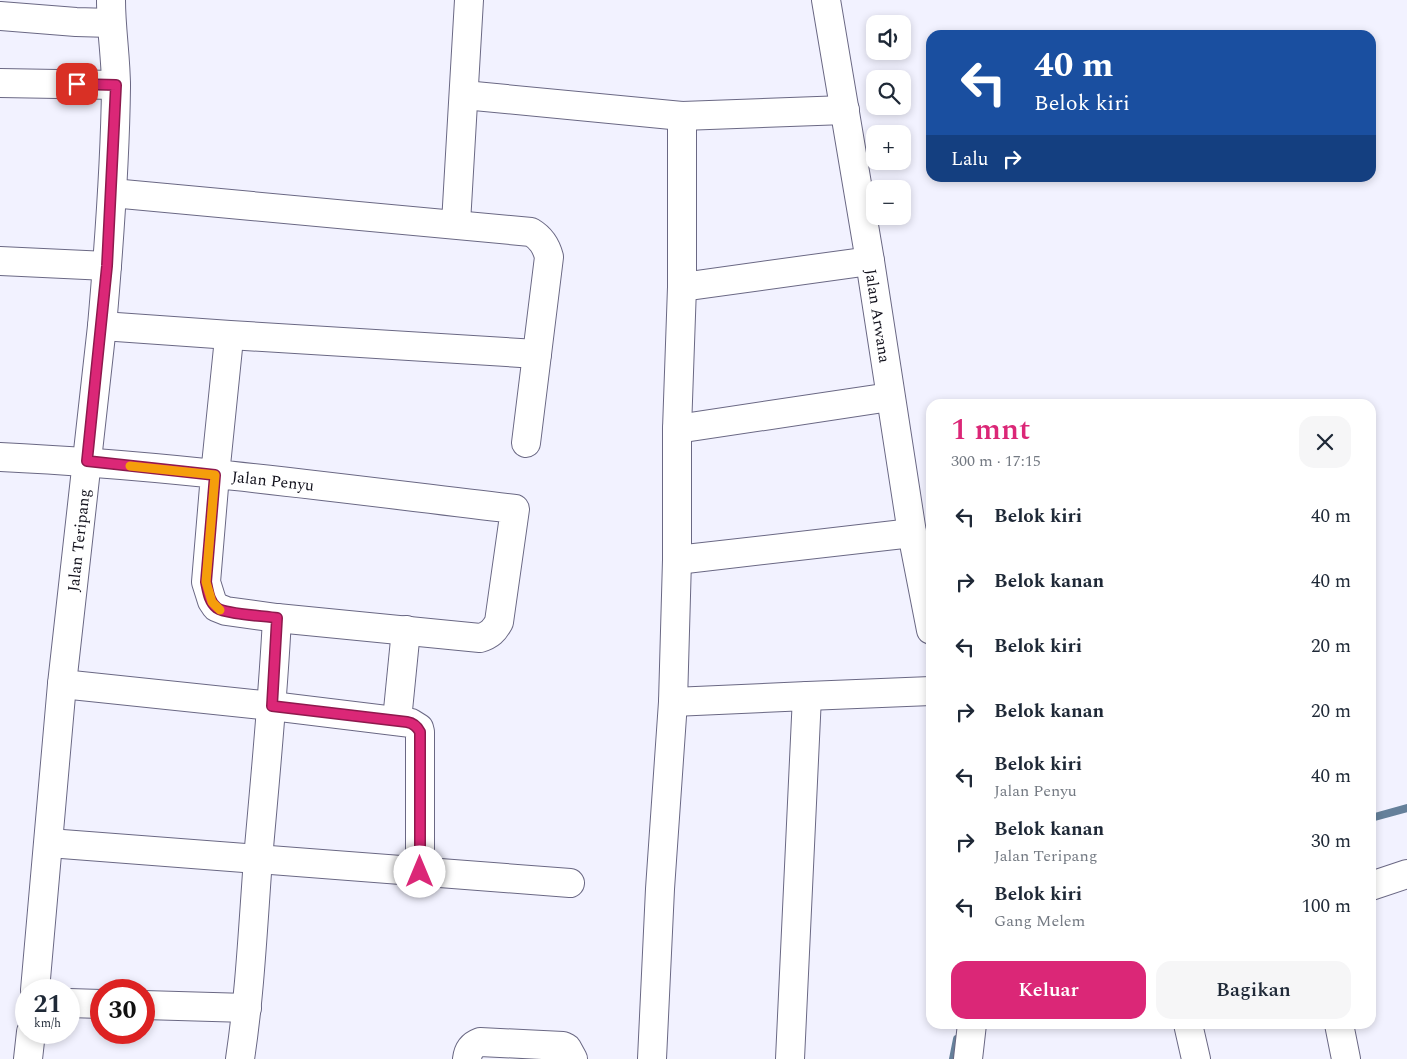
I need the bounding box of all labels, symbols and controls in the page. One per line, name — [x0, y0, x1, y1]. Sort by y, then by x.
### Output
map controls — [866, 15, 911, 225]
button: sound — [866, 15, 911, 60]
text: 40 m — [1034, 39, 1114, 92]
icon: left — [951, 50, 1016, 115]
pin — [56, 63, 98, 105]
icon: arrive — [63, 70, 91, 98]
button: search — [866, 70, 911, 115]
text: Belok kiri — [1034, 87, 1130, 120]
button: + — [866, 125, 911, 170]
text: Lalu — [951, 145, 988, 174]
icon: right — [998, 145, 1026, 173]
button: − — [866, 180, 911, 225]
street label: Jalan Arwana — [858, 267, 897, 365]
text: 1 mnt — [951, 407, 1030, 453]
button: close — [1299, 416, 1351, 468]
text: 300 m · 17:15 — [951, 449, 1041, 473]
street label: Jalan Penyu — [230, 465, 315, 498]
street label: Jalan Teripang — [61, 487, 97, 593]
text: Belok kiri — [994, 502, 1082, 531]
text: 40 m — [1311, 502, 1351, 531]
icon: left — [951, 503, 979, 531]
text: Belok kanan — [994, 567, 1104, 596]
text: 40 m — [1311, 567, 1351, 596]
icon: right — [951, 568, 979, 596]
text: Belok kiri — [994, 632, 1082, 661]
text: 20 m — [1311, 632, 1351, 661]
icon: left — [951, 633, 979, 661]
text: Belok kanan — [994, 697, 1104, 726]
text: 20 m — [1311, 697, 1351, 726]
icon: right — [951, 698, 979, 726]
text: Belok kiri — [994, 750, 1082, 779]
text: 40 m — [1311, 762, 1351, 791]
icon: left — [951, 763, 979, 791]
text: Jalan Penyu — [994, 779, 1077, 803]
text: Belok kanan — [994, 815, 1104, 844]
text: 30 m — [1311, 827, 1351, 856]
icon: right — [951, 828, 979, 856]
text: Jalan Teripang — [994, 844, 1097, 868]
position arrow — [393, 845, 445, 897]
text: Belok kiri — [994, 880, 1082, 909]
text: 100 m — [1301, 892, 1351, 921]
icon: left — [951, 893, 979, 921]
text: Gang Melem — [994, 909, 1085, 933]
button: Keluar — [951, 961, 1146, 1019]
button: Bagikan — [1156, 961, 1351, 1019]
speed limit sign: 30 — [90, 979, 155, 1044]
text: 21 — [33, 986, 62, 1024]
text: km/h — [34, 1014, 61, 1033]

